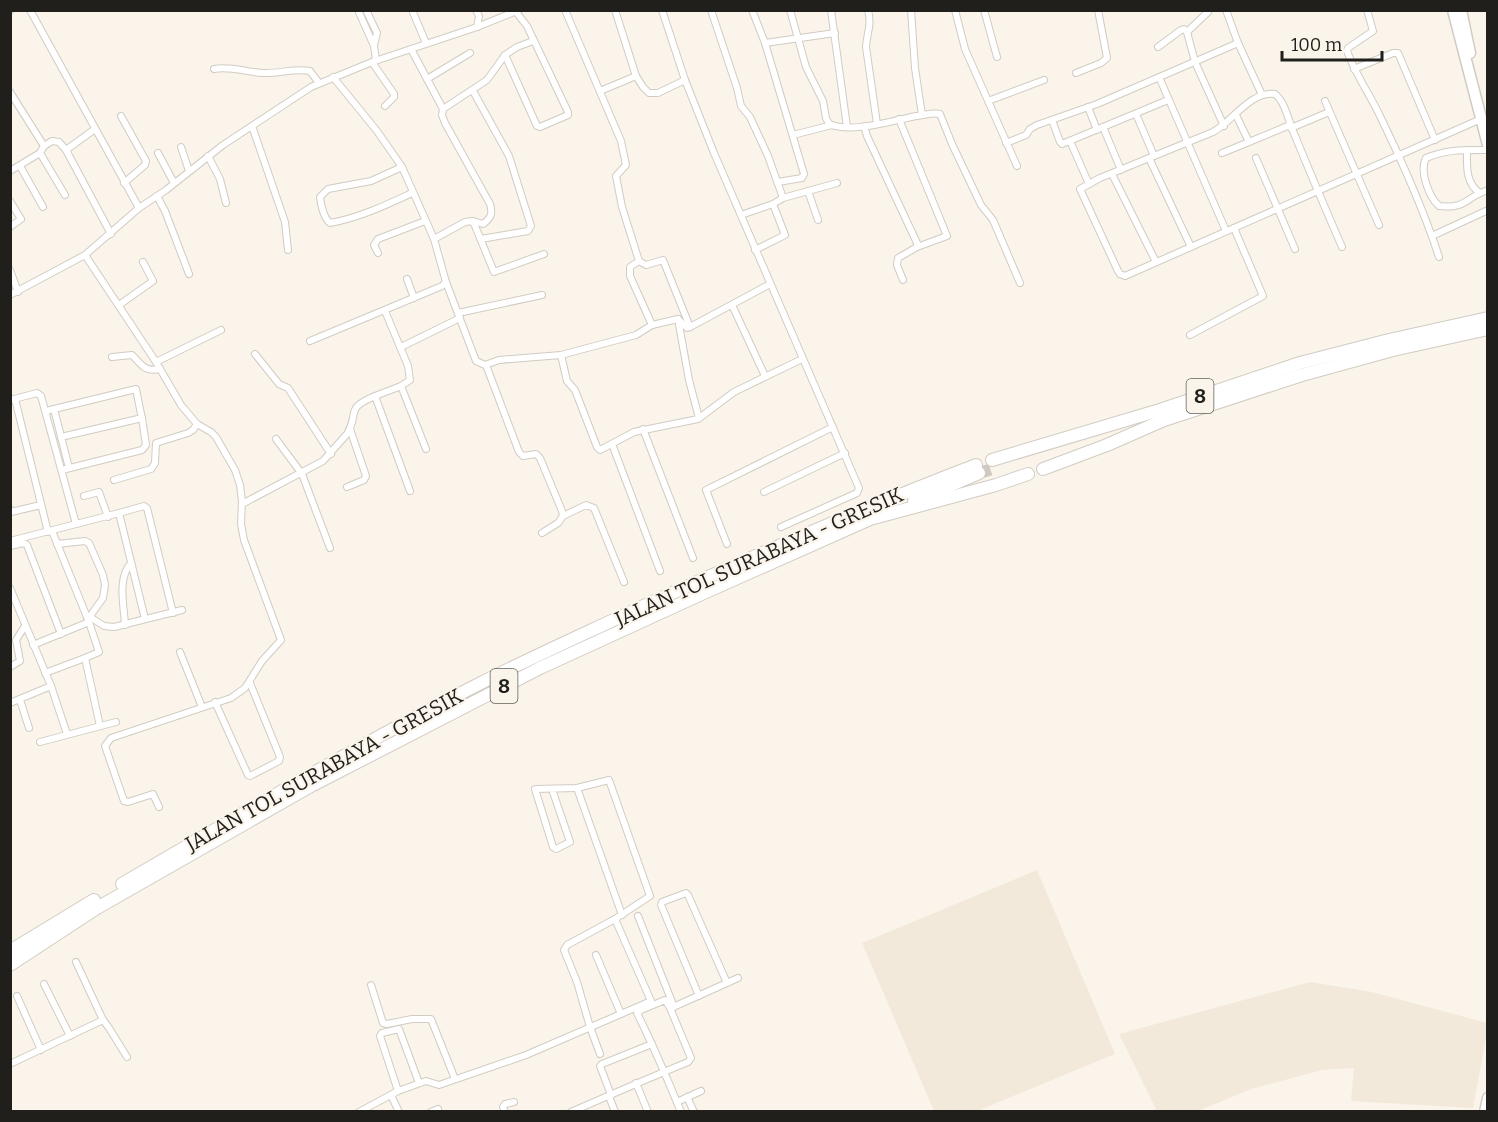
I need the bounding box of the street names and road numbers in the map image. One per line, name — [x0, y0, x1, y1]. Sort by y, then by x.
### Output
road number: 8 — [1186, 379, 1214, 413]
street label: JALAN TOL SURABAYA - GRESIK — [610, 481, 907, 633]
road number: 8 — [490, 669, 518, 703]
street label: JALAN TOL SURABAYA - GRESIK — [180, 683, 467, 858]

